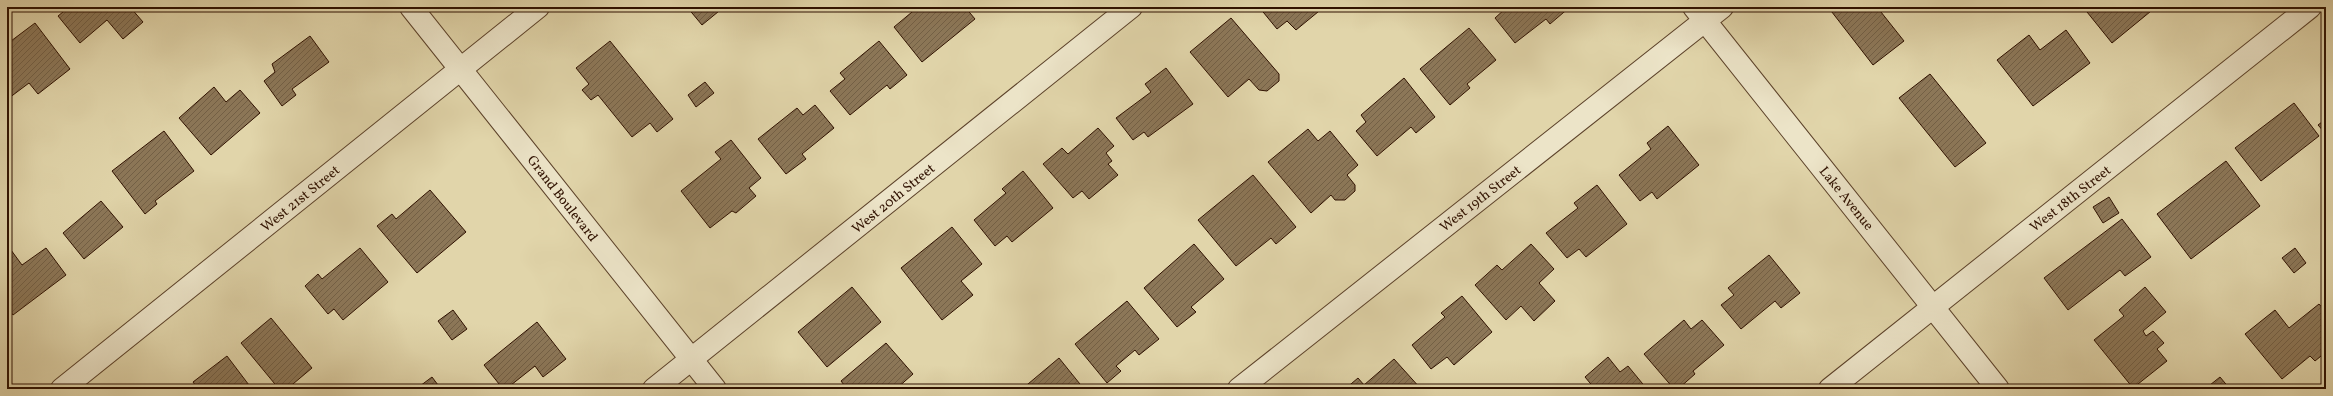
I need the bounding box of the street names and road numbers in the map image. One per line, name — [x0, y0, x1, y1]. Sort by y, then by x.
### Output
street label: Grand Boulevard — [522, 152, 602, 246]
street label: West 20th Street — [848, 160, 940, 239]
street label: West 21st Street — [257, 161, 345, 237]
street label: West 19th Street — [1436, 161, 1526, 237]
street label: West 18th Street — [2026, 161, 2116, 237]
street label: Lake Avenue — [1814, 163, 1878, 235]

